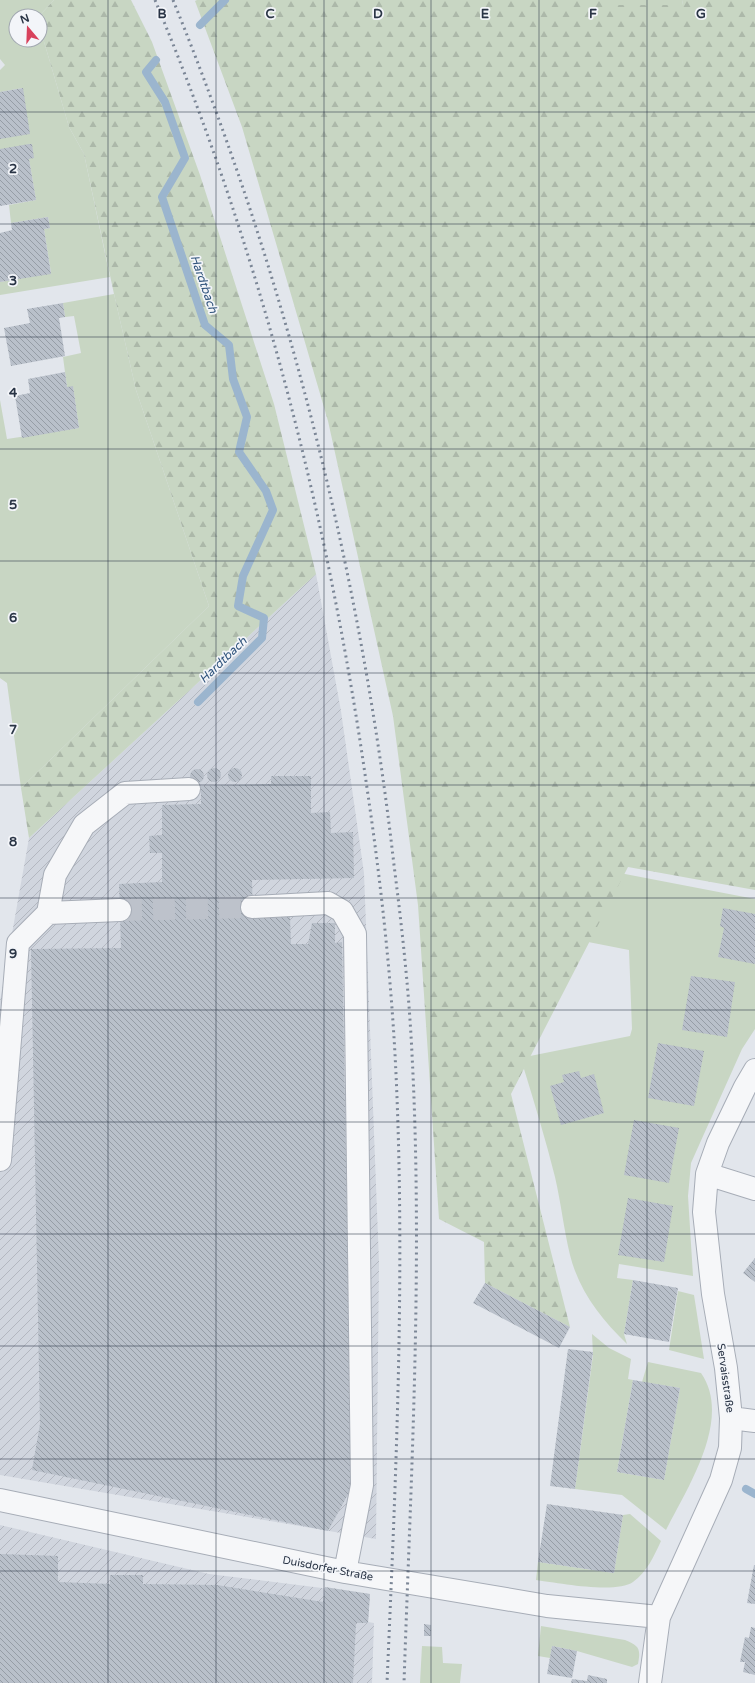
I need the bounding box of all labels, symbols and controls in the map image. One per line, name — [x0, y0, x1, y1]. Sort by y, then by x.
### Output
text: B — [157, 6, 167, 22]
text: C — [265, 6, 275, 22]
text: D — [373, 6, 383, 22]
text: E — [481, 6, 489, 22]
text: F — [589, 6, 597, 22]
text: G — [696, 6, 706, 22]
north arrow — [8, 8, 48, 48]
text: N — [19, 11, 31, 27]
text: 2 — [9, 161, 17, 177]
water label: Hardtbach — [188, 253, 221, 315]
text: 3 — [9, 273, 17, 289]
text: 4 — [9, 385, 18, 401]
text: 5 — [9, 497, 17, 513]
text: 6 — [9, 610, 17, 626]
water label: Hardtbach — [196, 634, 250, 686]
text: 7 — [9, 722, 17, 738]
text: 8 — [9, 834, 17, 850]
text: 9 — [9, 946, 17, 962]
street label: Servaisstraße — [714, 1343, 737, 1414]
street label: Duisdorfer Straße — [282, 1553, 374, 1584]

